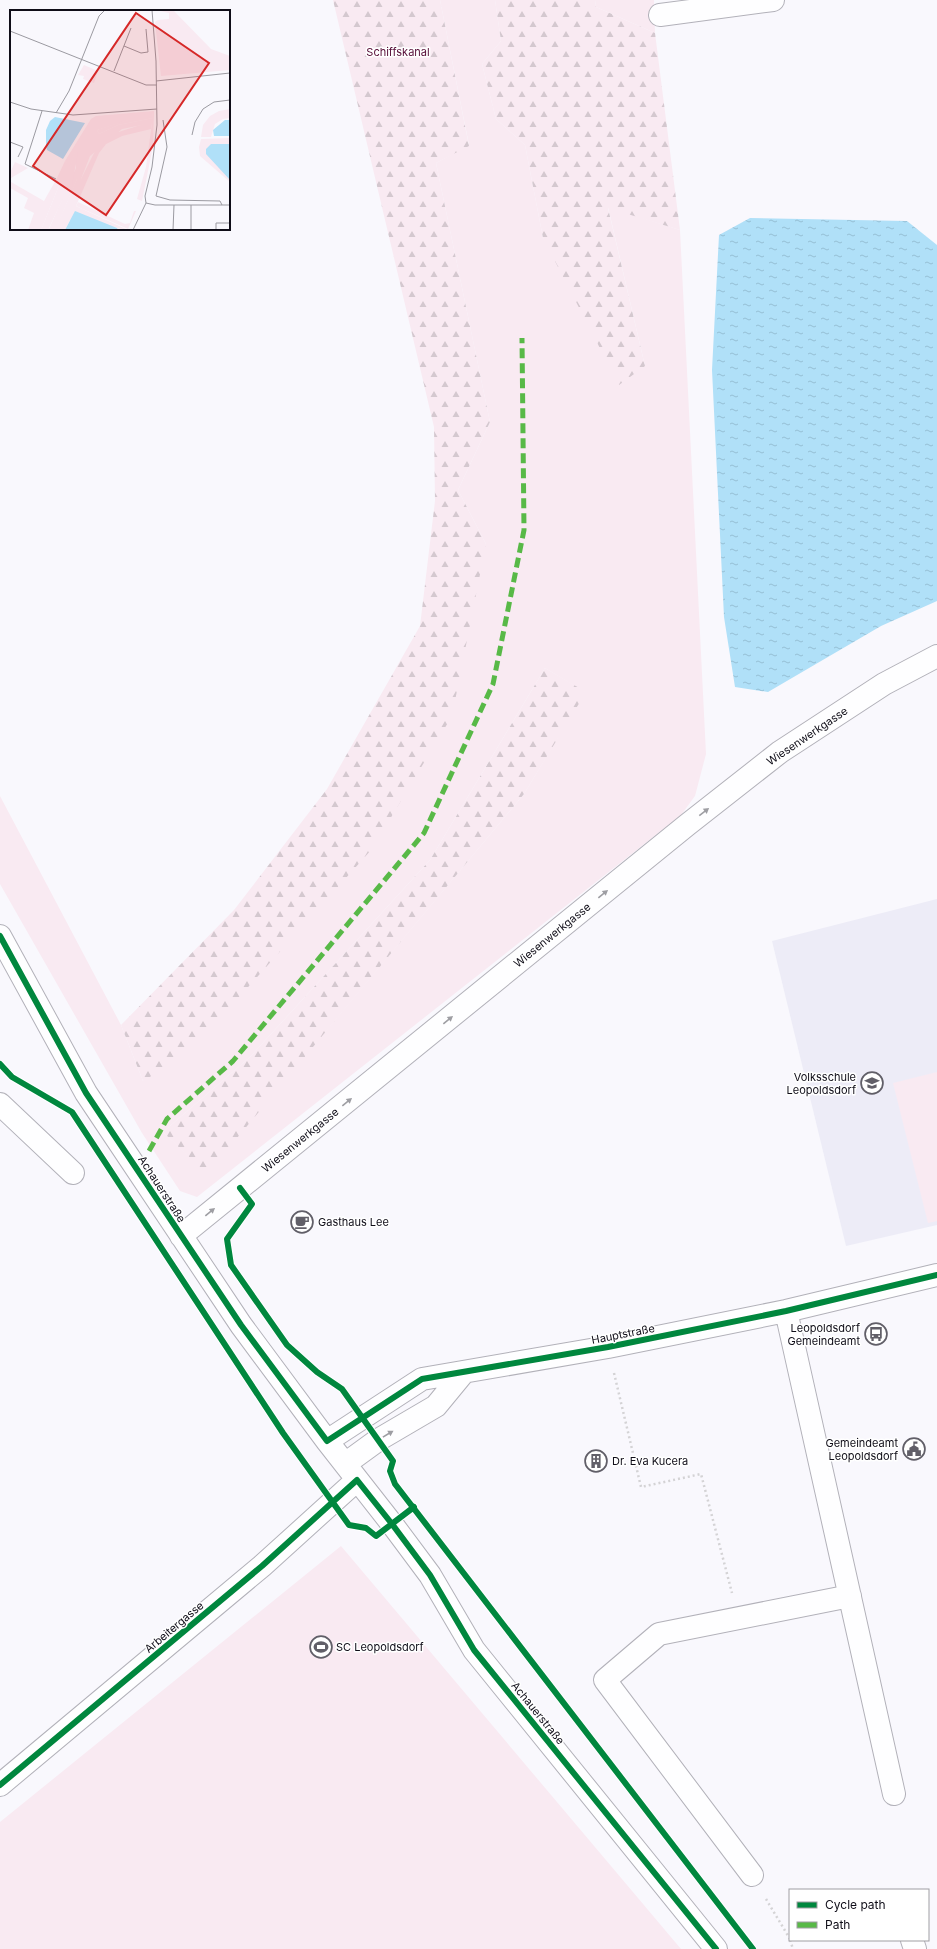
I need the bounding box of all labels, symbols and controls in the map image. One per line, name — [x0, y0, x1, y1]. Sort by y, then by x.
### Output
inset map — [10, 10, 230, 230]
park label: Schiffskanal — [366, 45, 430, 59]
street label: Wiesenwerkgasse — [764, 704, 850, 768]
one-way arrow — [698, 808, 709, 816]
one-way arrow — [597, 889, 608, 898]
street label: Wiesenwerkgasse — [511, 900, 593, 970]
one-way arrow — [442, 1016, 453, 1024]
place label: Volksschule Leopoldsdorf — [787, 1070, 856, 1097]
school or university icon: Volksschule Leopoldsdorf — [859, 1070, 885, 1096]
one-way arrow — [341, 1097, 352, 1106]
street label: Wiesenwerkgasse — [259, 1105, 341, 1175]
street label: Achauerstraße — [135, 1153, 189, 1225]
one-way arrow — [205, 1208, 216, 1216]
cafe icon: Gasthaus Lee — [289, 1209, 315, 1235]
place label: Gasthaus Lee — [318, 1215, 389, 1229]
street label: Hauptstraße — [590, 1321, 656, 1347]
place label: Leopoldsdorf Gemeindeamt — [788, 1321, 860, 1348]
bus stop icon: Leopoldsdorf Gemeindeamt — [863, 1321, 889, 1347]
one-way arrow — [382, 1430, 394, 1437]
place label: Gemeindeamt Leopoldsdorf — [826, 1436, 898, 1463]
public building icon: Gemeindeamt Leopoldsdorf — [901, 1436, 927, 1462]
building icon: Dr. Eva Kucera — [583, 1448, 609, 1474]
place label: Dr. Eva Kucera — [612, 1454, 688, 1468]
street label: Arbeitergasse — [142, 1598, 206, 1656]
sports icon: SC Leopoldsdorf — [308, 1634, 334, 1660]
place label: SC Leopoldsdorf — [336, 1640, 424, 1654]
street label: Achauerstraße — [508, 1679, 568, 1747]
legend — [789, 1889, 929, 1941]
text: Cycle path — [825, 1897, 886, 1912]
text: Path — [825, 1917, 850, 1932]

